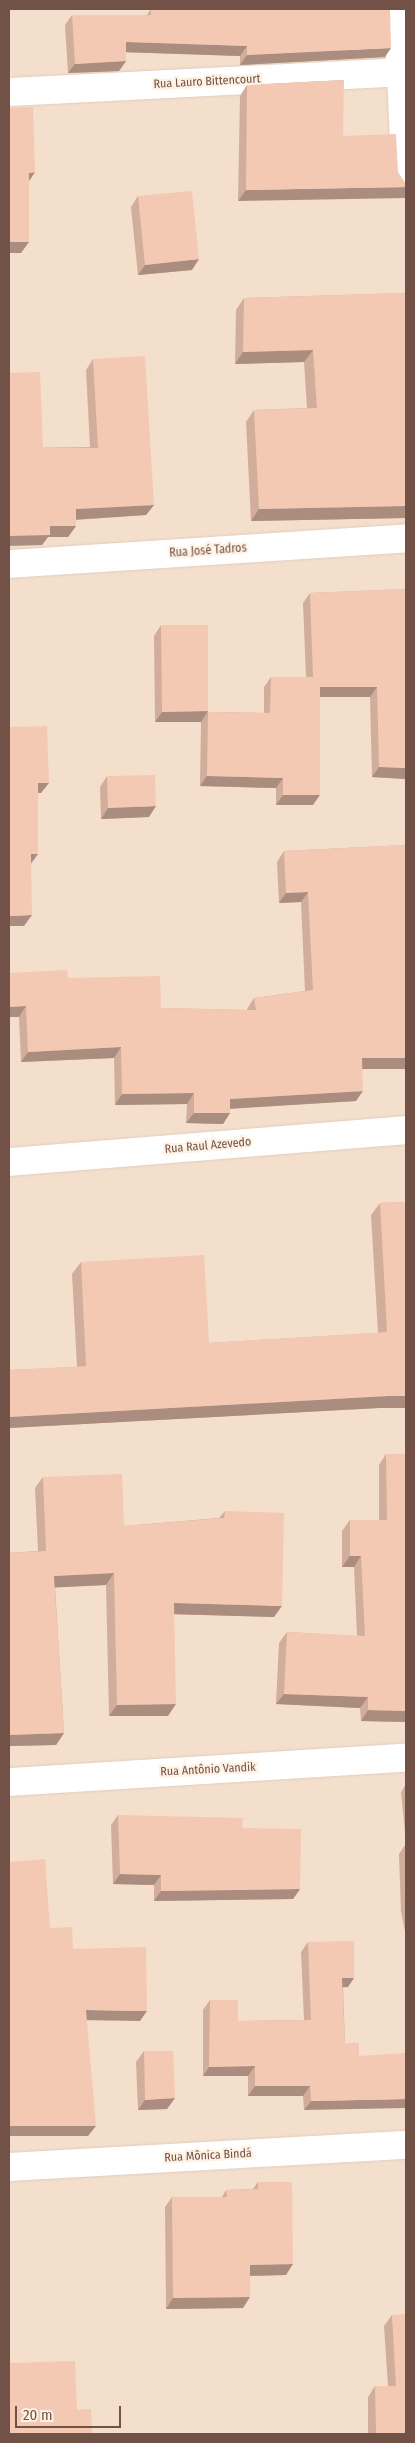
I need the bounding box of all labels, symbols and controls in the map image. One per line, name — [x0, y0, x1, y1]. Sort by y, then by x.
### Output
street label: Rua Lauro Bittencourt — [153, 72, 261, 92]
street label: Rua José Tadros — [169, 541, 247, 561]
street label: Rua Raul Azevedo — [164, 1135, 252, 1157]
street label: Rua Antônio Vandik — [160, 1760, 256, 1780]
street label: Rua Mônica Bindá — [164, 2147, 252, 2165]
scale bar — [18, 2396, 124, 2428]
text: 20 m — [23, 2406, 53, 2424]

